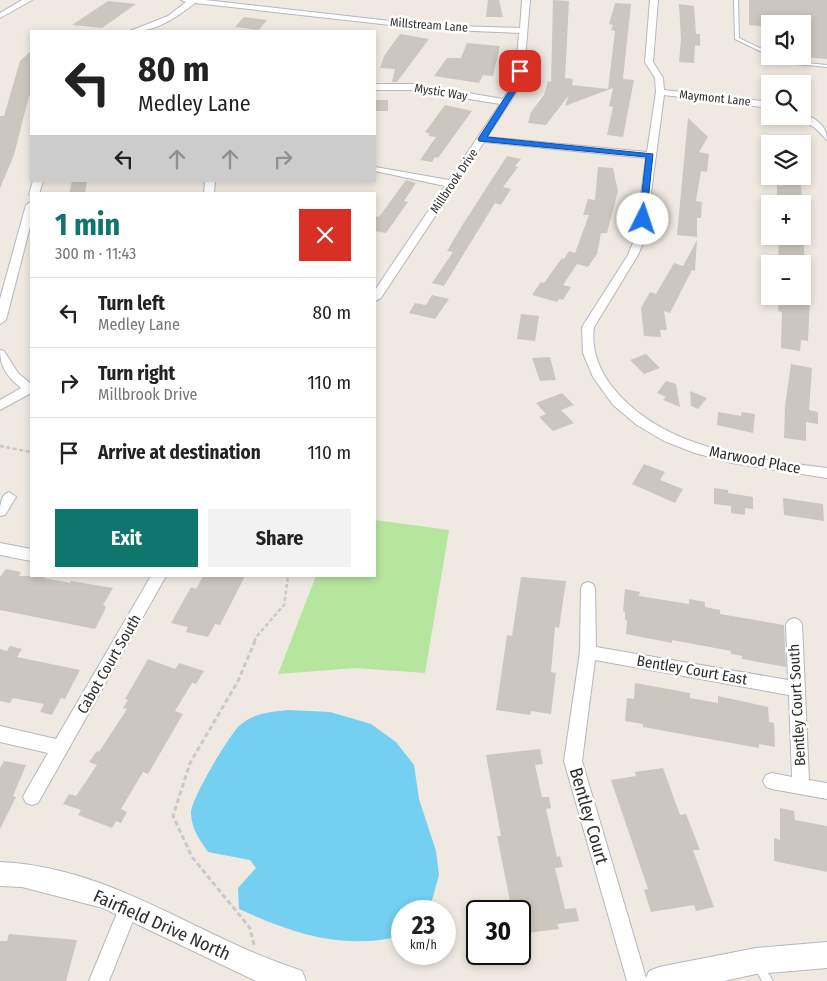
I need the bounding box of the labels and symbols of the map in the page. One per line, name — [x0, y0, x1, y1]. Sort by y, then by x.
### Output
street label: Millstream Lane — [390, 15, 468, 35]
pin — [499, 50, 541, 92]
street label: Mystic Way — [413, 81, 469, 103]
street label: Maymont Lane — [679, 87, 751, 109]
street label: Millbrook Drive — [427, 146, 481, 216]
position arrow — [616, 192, 668, 244]
street label: Marwood Place — [708, 442, 802, 478]
street label: Cabot Court South — [73, 611, 145, 717]
street label: Bentley Court South — [785, 643, 809, 767]
street label: Bentley Court East — [635, 651, 749, 689]
street label: Bentley Court — [565, 765, 613, 867]
street label: Fairfield Drive North — [90, 885, 234, 965]
speed limit sign: 30 — [466, 900, 531, 965]

